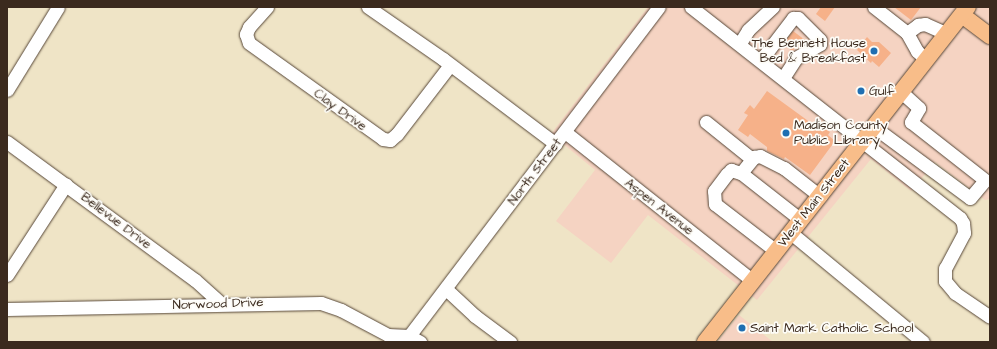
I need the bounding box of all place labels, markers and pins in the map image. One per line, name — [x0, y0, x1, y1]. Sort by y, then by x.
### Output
place label: The Bennett House Bed & Breakfast — [752, 36, 866, 67]
marker: The Bennett House Bed & Breakfast — [869, 46, 879, 56]
place label: Gulf — [869, 83, 894, 99]
marker: Gulf — [856, 86, 866, 96]
place label: Madison County Public Library — [794, 118, 888, 149]
marker: Madison County Public Library — [781, 128, 791, 138]
place label: Saint Mark Catholic School — [750, 320, 914, 336]
marker: Saint Mark Catholic School — [737, 323, 747, 333]

